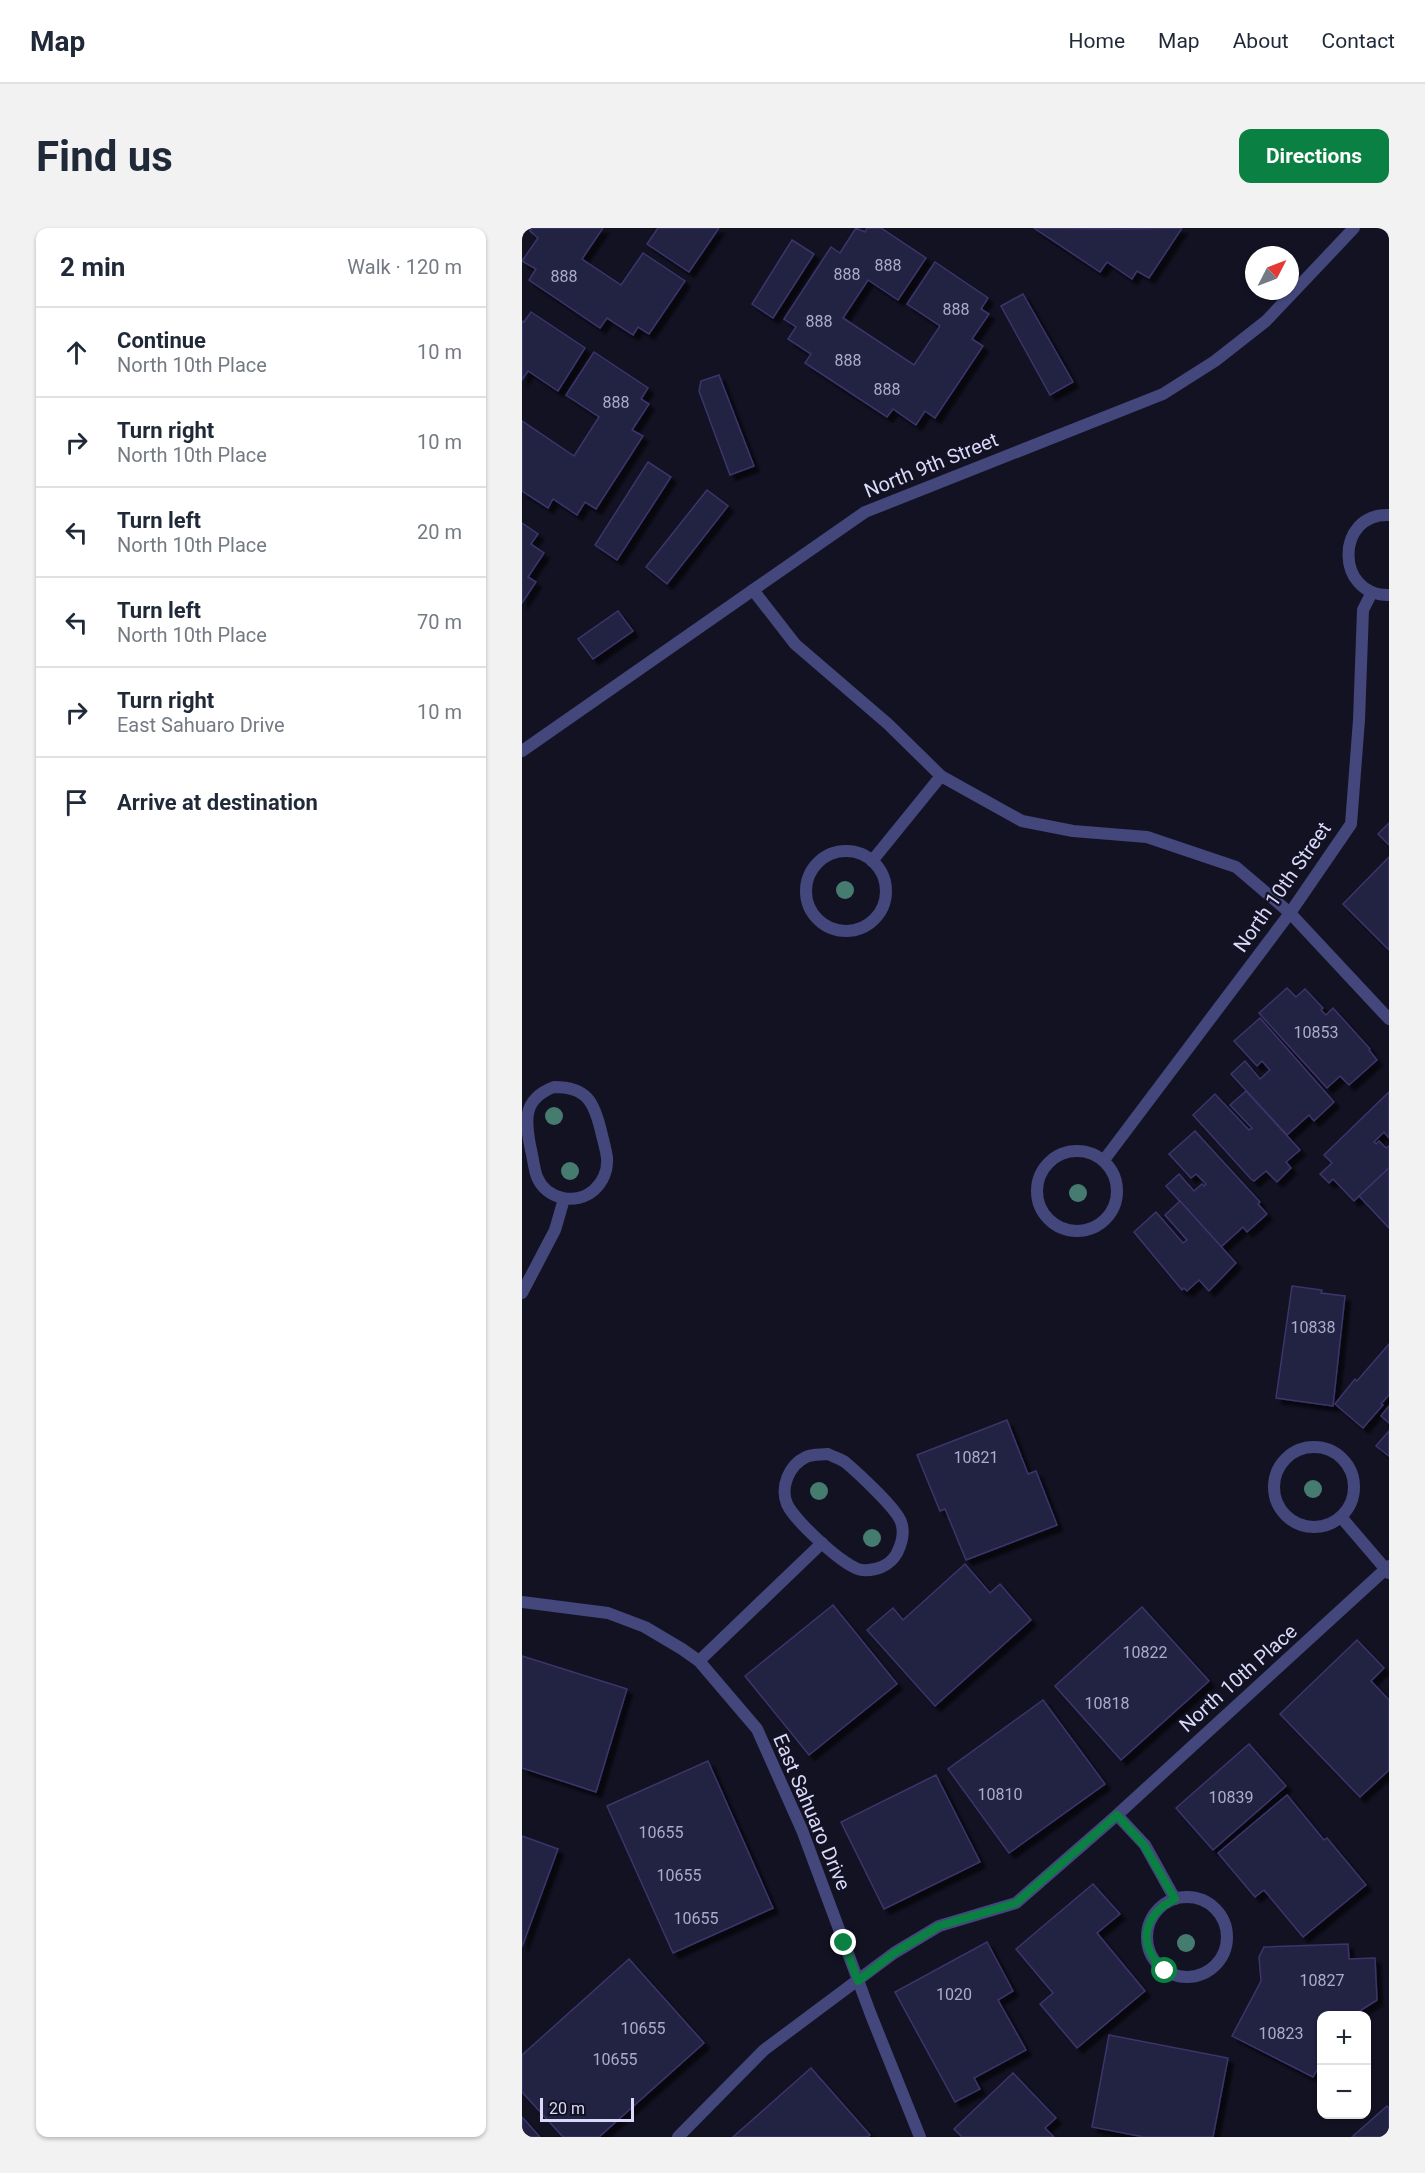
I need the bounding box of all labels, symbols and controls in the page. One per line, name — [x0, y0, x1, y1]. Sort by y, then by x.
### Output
text: Map — [30, 25, 85, 58]
text: Home — [1069, 29, 1125, 53]
text: Map — [1158, 29, 1200, 53]
text: About — [1233, 29, 1289, 53]
text: Contact — [1322, 29, 1395, 53]
button: Directions — [1239, 129, 1389, 183]
text: Find us — [36, 132, 173, 181]
north arrow — [1245, 246, 1299, 300]
text: 2 min — [60, 252, 125, 282]
text: Walk · 120 m — [347, 255, 462, 279]
house number: 888 — [875, 256, 901, 275]
house number: 888 — [834, 265, 860, 284]
house number: 888 — [551, 267, 577, 286]
house number: 888 — [943, 300, 969, 319]
house number: 888 — [806, 312, 832, 331]
text: Continue — [117, 328, 206, 353]
icon: ahead — [60, 336, 93, 369]
text: 10 m — [417, 340, 462, 364]
house number: 888 — [835, 351, 861, 370]
text: North 10th Place — [117, 353, 267, 377]
house number: 888 — [874, 380, 900, 399]
house number: 888 — [603, 393, 629, 412]
text: Turn right — [117, 418, 214, 443]
icon: right — [60, 426, 93, 459]
street label: North 9th Street — [861, 427, 1001, 503]
text: 10 m — [417, 430, 462, 454]
text: North 10th Place — [117, 443, 267, 467]
text: Turn left — [117, 508, 201, 533]
icon: left — [60, 516, 93, 549]
text: 20 m — [417, 520, 462, 544]
text: North 10th Place — [117, 533, 267, 557]
text: Turn left — [117, 598, 201, 623]
icon: left — [60, 606, 93, 639]
text: 70 m — [417, 610, 462, 634]
text: North 10th Place — [117, 623, 267, 647]
text: Turn right — [117, 688, 214, 713]
icon: right — [60, 696, 93, 729]
text: 10 m — [417, 700, 462, 724]
text: East Sahuaro Drive — [117, 713, 285, 737]
icon: arrive — [60, 786, 93, 819]
text: Arrive at destination — [117, 790, 318, 815]
street label: North 10th Street — [1228, 817, 1336, 957]
house number: 10853 — [1294, 1023, 1338, 1042]
house number: 10838 — [1291, 1318, 1335, 1337]
house number: 10821 — [954, 1448, 998, 1467]
street label: North 10th Place — [1174, 1619, 1302, 1737]
house number: 10822 — [1123, 1643, 1167, 1662]
house number: 10818 — [1085, 1694, 1129, 1713]
street label: East Sahuaro Drive — [768, 1730, 856, 1894]
house number: 10810 — [978, 1785, 1022, 1804]
house number: 10839 — [1209, 1788, 1253, 1807]
house number: 10655 — [639, 1823, 683, 1842]
house number: 10655 — [657, 1866, 701, 1885]
house number: 10655 — [674, 1909, 718, 1928]
route end — [830, 1929, 856, 1955]
route start — [1151, 1957, 1177, 1983]
house number: 10827 — [1300, 1971, 1344, 1990]
house number: 1020 — [936, 1985, 972, 2004]
map controls — [1317, 2011, 1371, 2119]
button: + — [1317, 2011, 1371, 2065]
house number: 10655 — [621, 2019, 665, 2038]
house number: 10823 — [1259, 2024, 1303, 2043]
house number: 10655 — [593, 2050, 637, 2069]
button: − — [1317, 2065, 1371, 2119]
scale bar — [540, 2095, 634, 2122]
text: 20 m — [549, 2099, 585, 2118]

